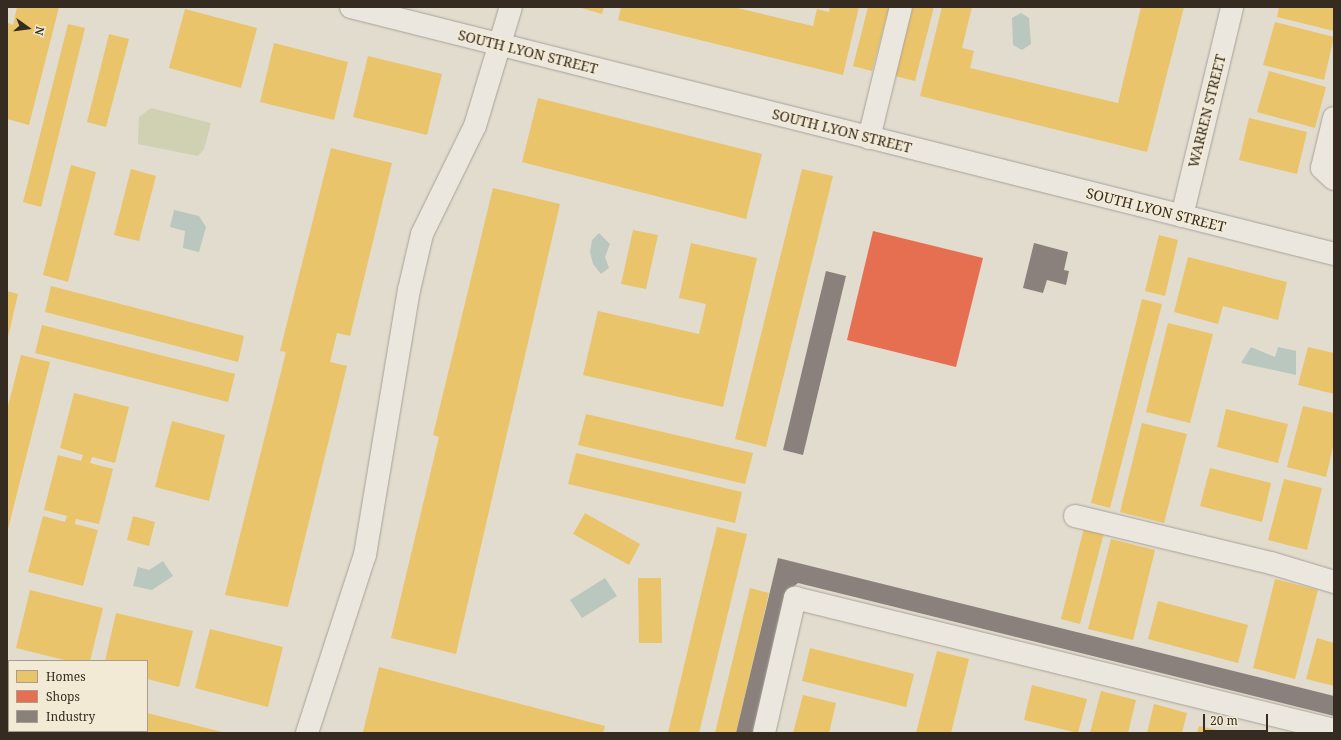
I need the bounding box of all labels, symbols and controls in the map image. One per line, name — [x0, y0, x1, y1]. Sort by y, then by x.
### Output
north arrow — [8, 8, 48, 48]
text: N — [32, 25, 48, 37]
street label: SOUTH LYON STREET — [456, 27, 600, 77]
street label: WARREN STREET — [1185, 53, 1229, 169]
street label: SOUTH LYON STREET — [770, 106, 914, 156]
street label: SOUTH LYON STREET — [1084, 185, 1228, 235]
legend — [8, 660, 148, 732]
text: Homes — [46, 668, 86, 685]
text: Shops — [46, 688, 80, 705]
scale bar — [1205, 706, 1270, 732]
text: Industry — [46, 708, 95, 725]
text: 20 m — [1210, 712, 1238, 729]

